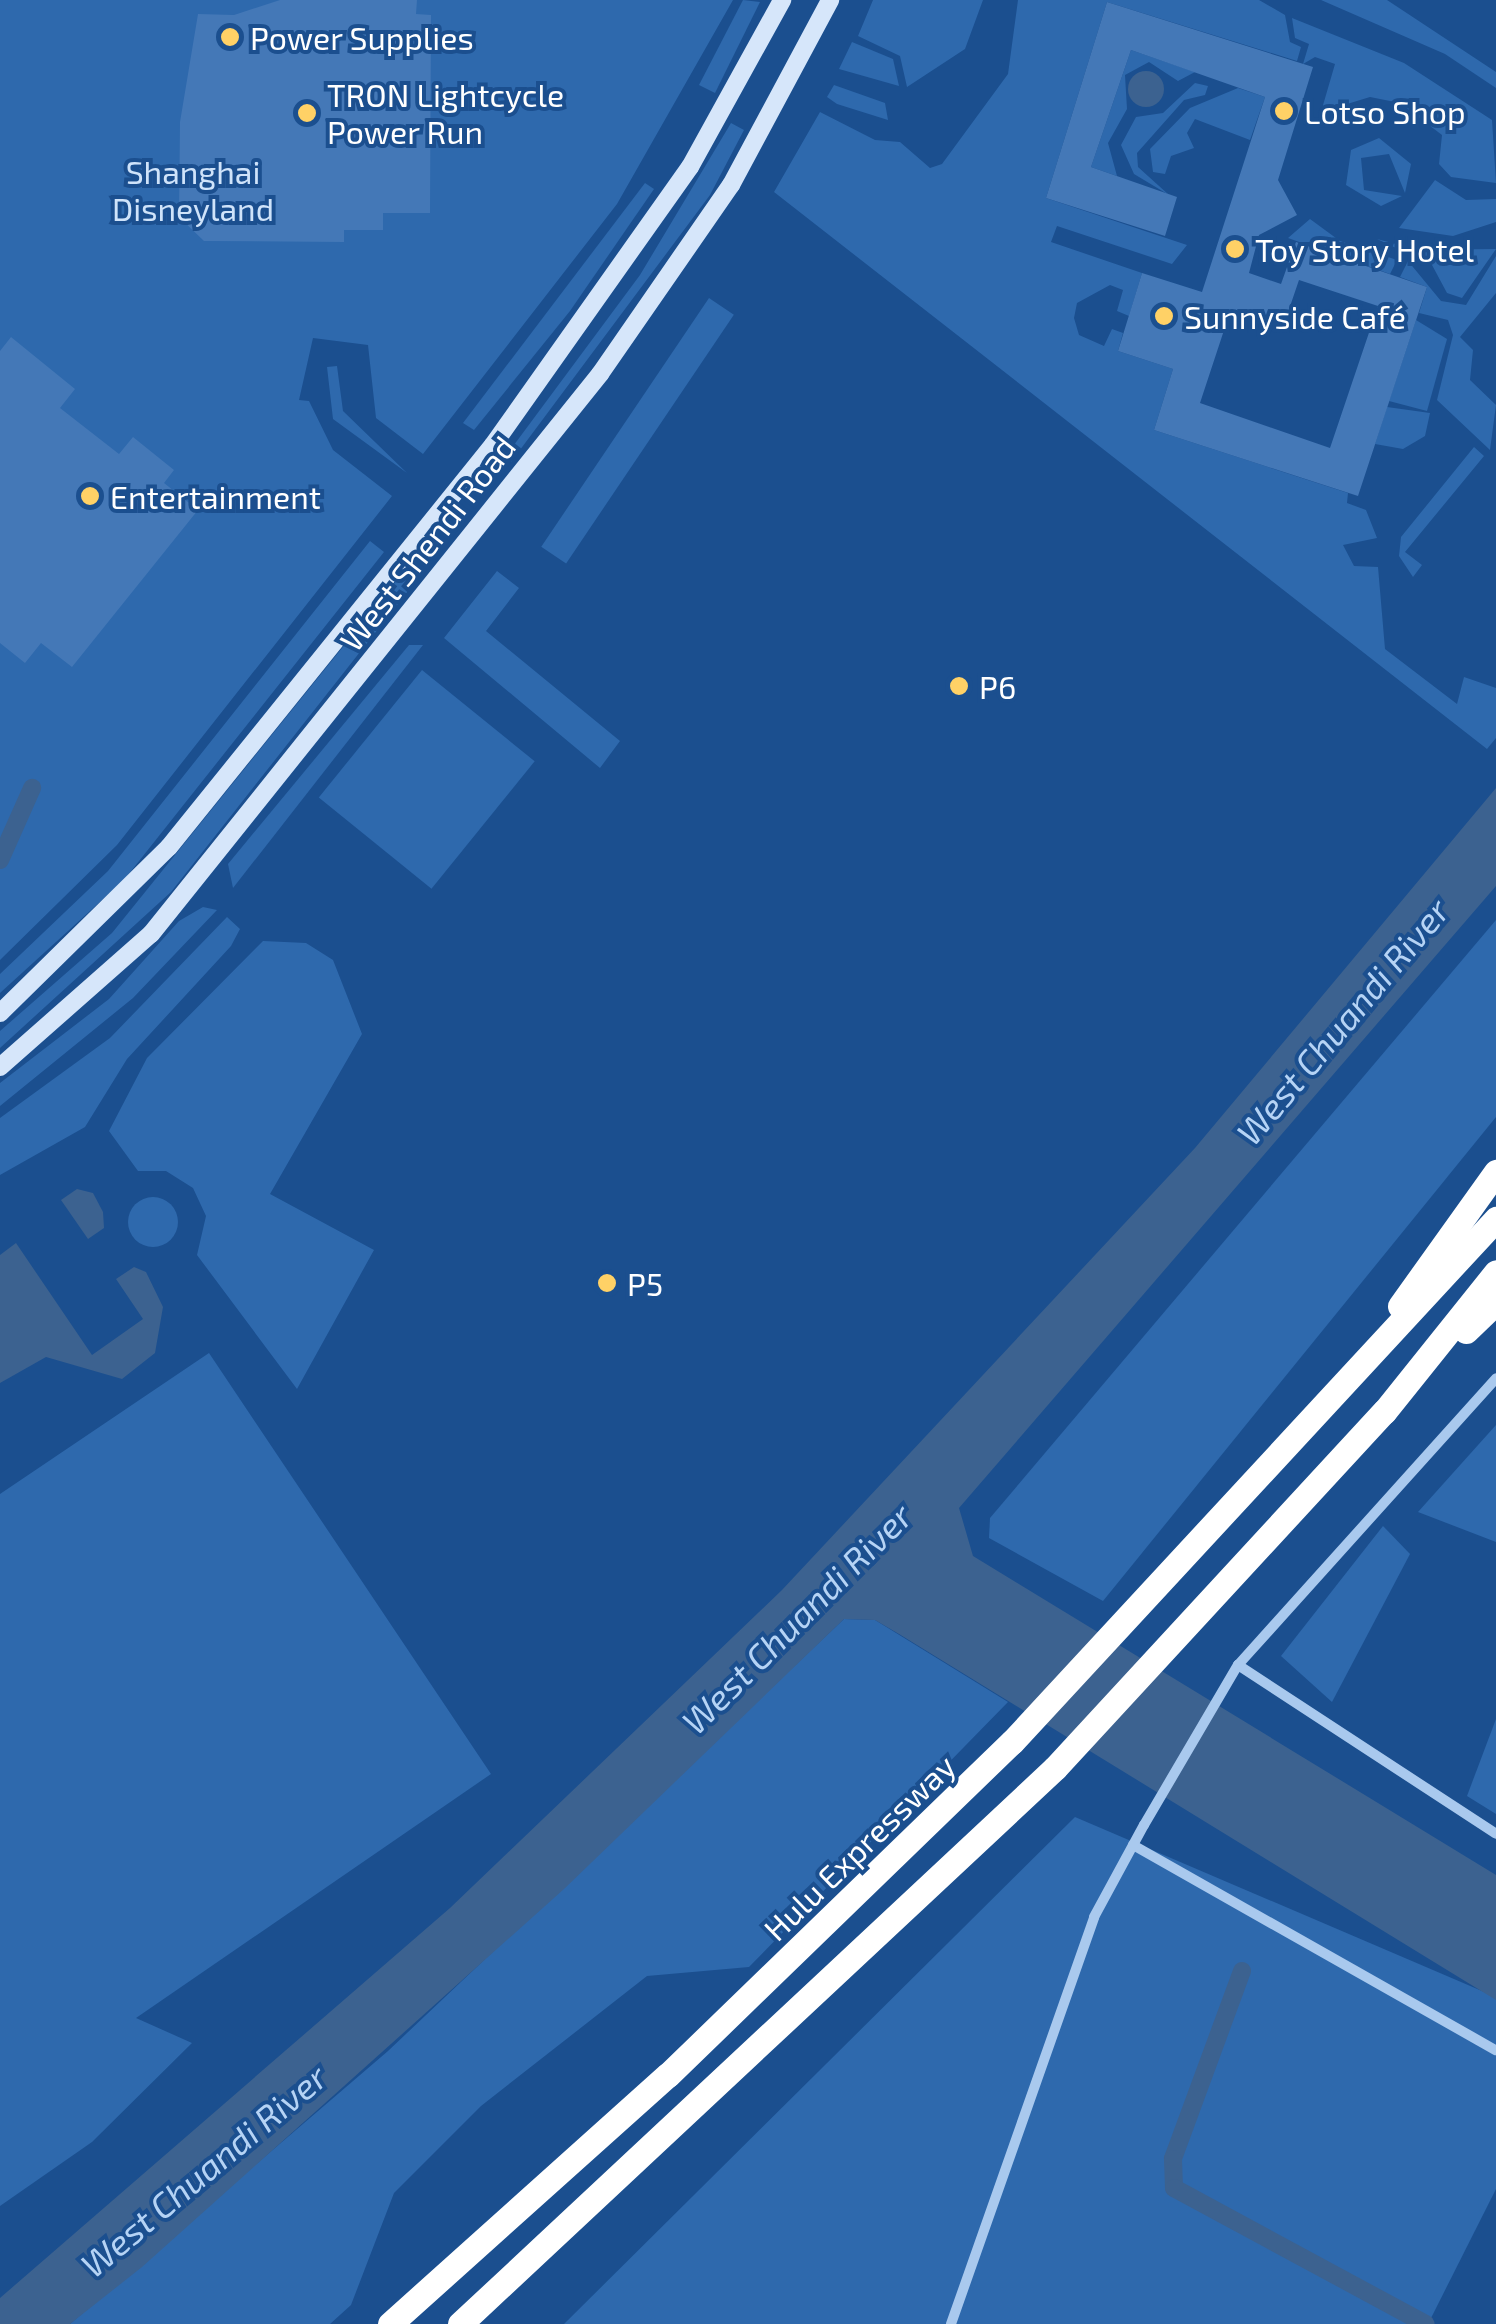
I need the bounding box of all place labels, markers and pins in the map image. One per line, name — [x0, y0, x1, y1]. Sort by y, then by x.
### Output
place label: Power Supplies — [250, 18, 474, 56]
marker: Power Supplies — [219, 26, 241, 48]
place label: TRON Lightcycle Power Run — [327, 76, 564, 151]
place label: Lotso Shop — [1304, 92, 1466, 130]
marker: Lotso Shop — [1273, 100, 1295, 122]
marker: TRON Lightcycle Power Run — [296, 102, 318, 124]
place label: Toy Story Hotel — [1255, 230, 1475, 268]
marker: Toy Story Hotel — [1224, 238, 1246, 260]
place label: Sunnyside Café — [1184, 297, 1406, 335]
marker: Sunnyside Café — [1153, 305, 1175, 327]
place label: Entertainment — [110, 477, 321, 515]
marker: Entertainment — [79, 485, 101, 507]
place label: P6 — [979, 667, 1016, 705]
marker: P6 — [948, 675, 970, 697]
place label: P5 — [627, 1264, 663, 1302]
marker: P5 — [596, 1272, 618, 1294]

